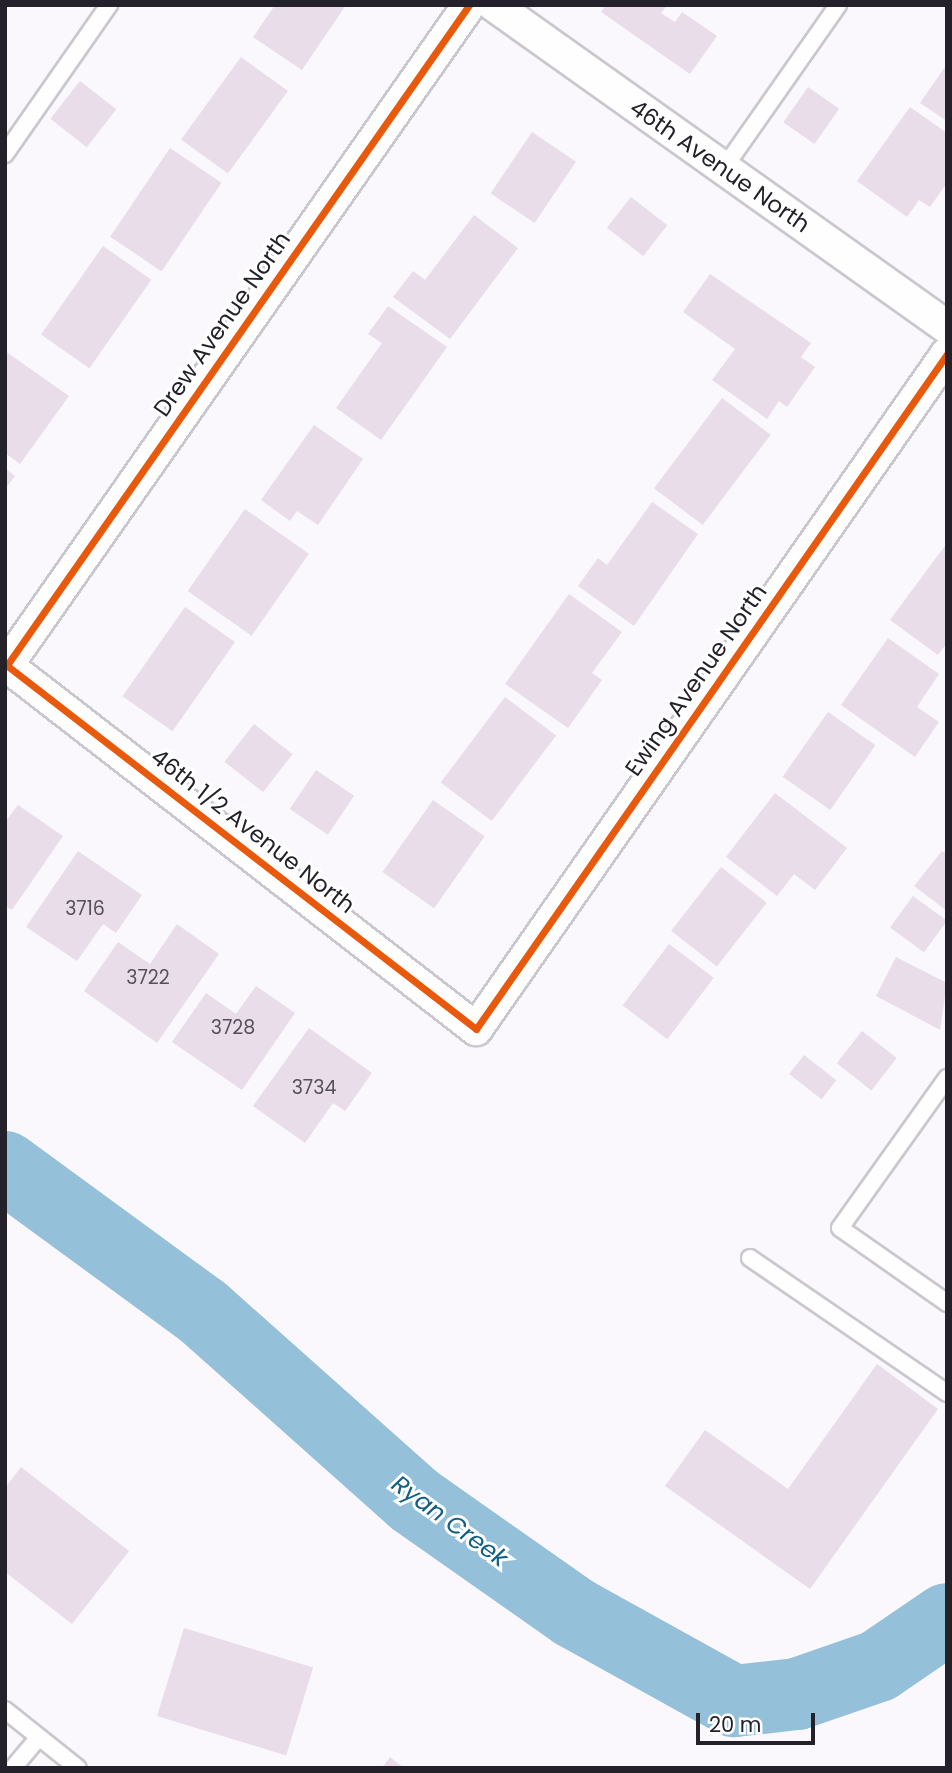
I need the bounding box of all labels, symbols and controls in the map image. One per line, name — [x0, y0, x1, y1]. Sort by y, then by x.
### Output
street label: 46th Avenue North — [625, 94, 815, 238]
street label: Drew Avenue North — [148, 226, 296, 422]
street label: Ewing Avenue North — [619, 579, 773, 781]
street label: 46th 1/2 Avenue North — [146, 743, 360, 919]
house number: 3716 — [65, 898, 105, 920]
house number: 3722 — [126, 967, 170, 989]
house number: 3728 — [211, 1017, 255, 1039]
house number: 3734 — [292, 1077, 336, 1099]
water label: Ryan Creek — [386, 1469, 514, 1573]
scale bar — [700, 1700, 819, 1744]
text: 20 m — [709, 1710, 762, 1739]

